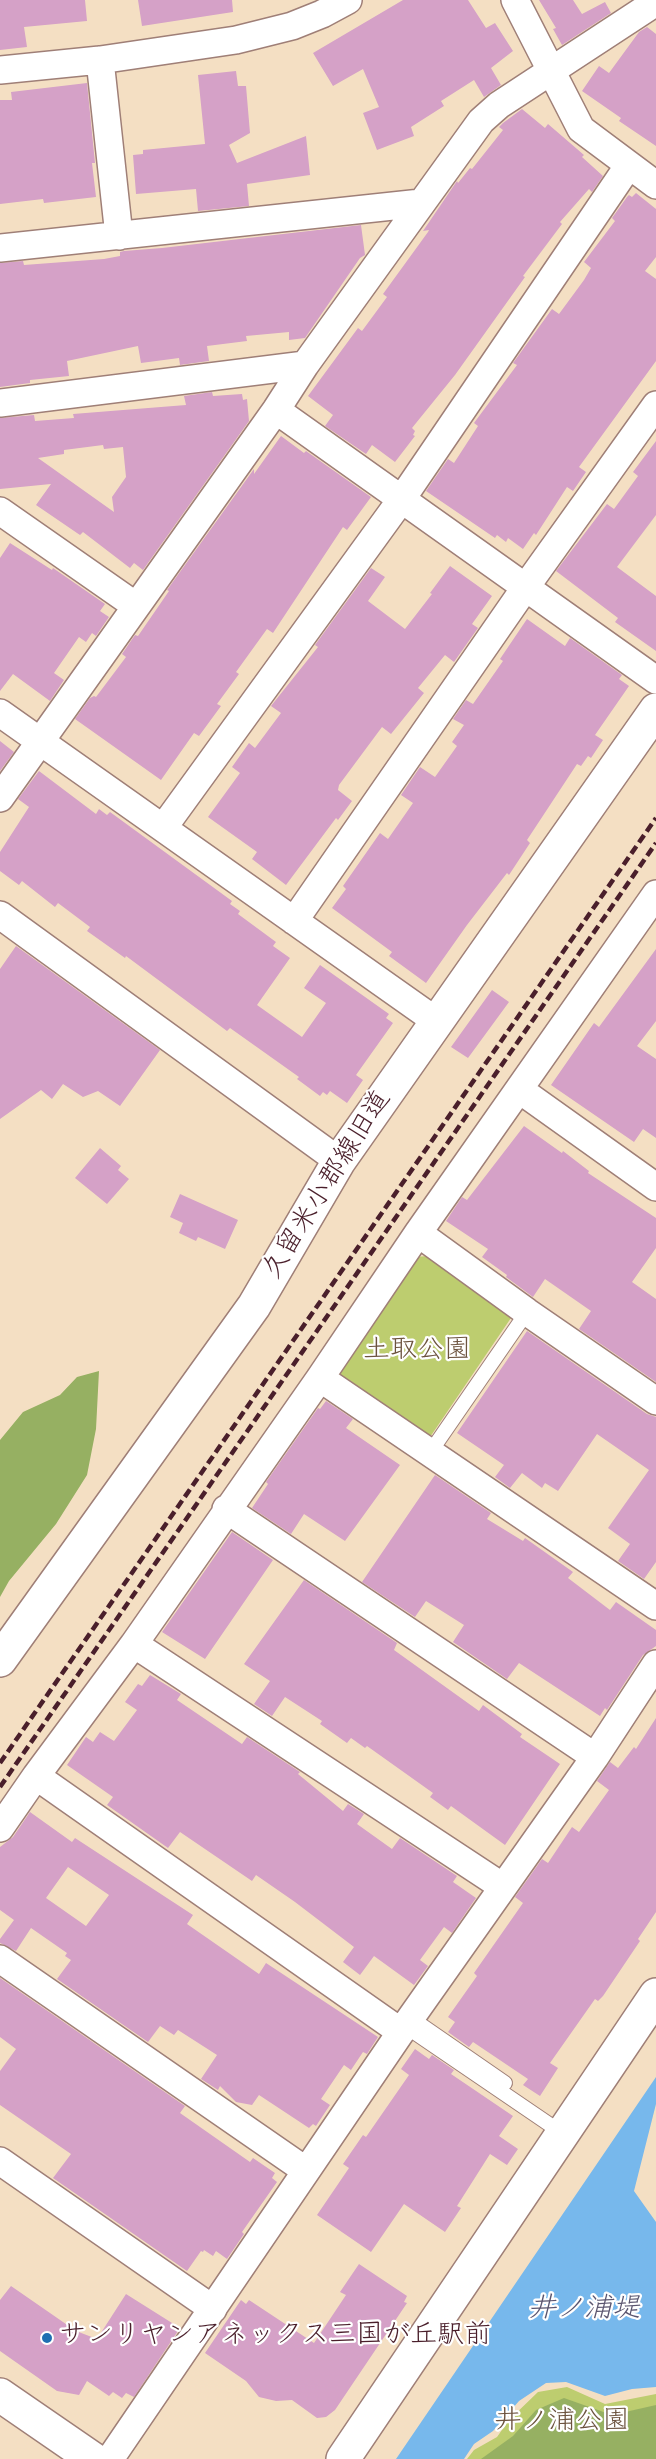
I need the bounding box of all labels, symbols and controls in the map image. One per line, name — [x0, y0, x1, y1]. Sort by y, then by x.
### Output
street label: 久留米小郡線旧道 — [258, 1086, 400, 1286]
park label: 土取公園 — [363, 1337, 471, 1369]
water label: 井ノ浦堤 — [528, 2294, 640, 2328]
place label: サンリヤンアネックス三国が丘駅前 — [59, 2322, 491, 2354]
marker: サンリヤンアネックス三国が丘駅前 — [40, 2331, 54, 2345]
park label: 井ノ浦公園 — [495, 2408, 629, 2440]

